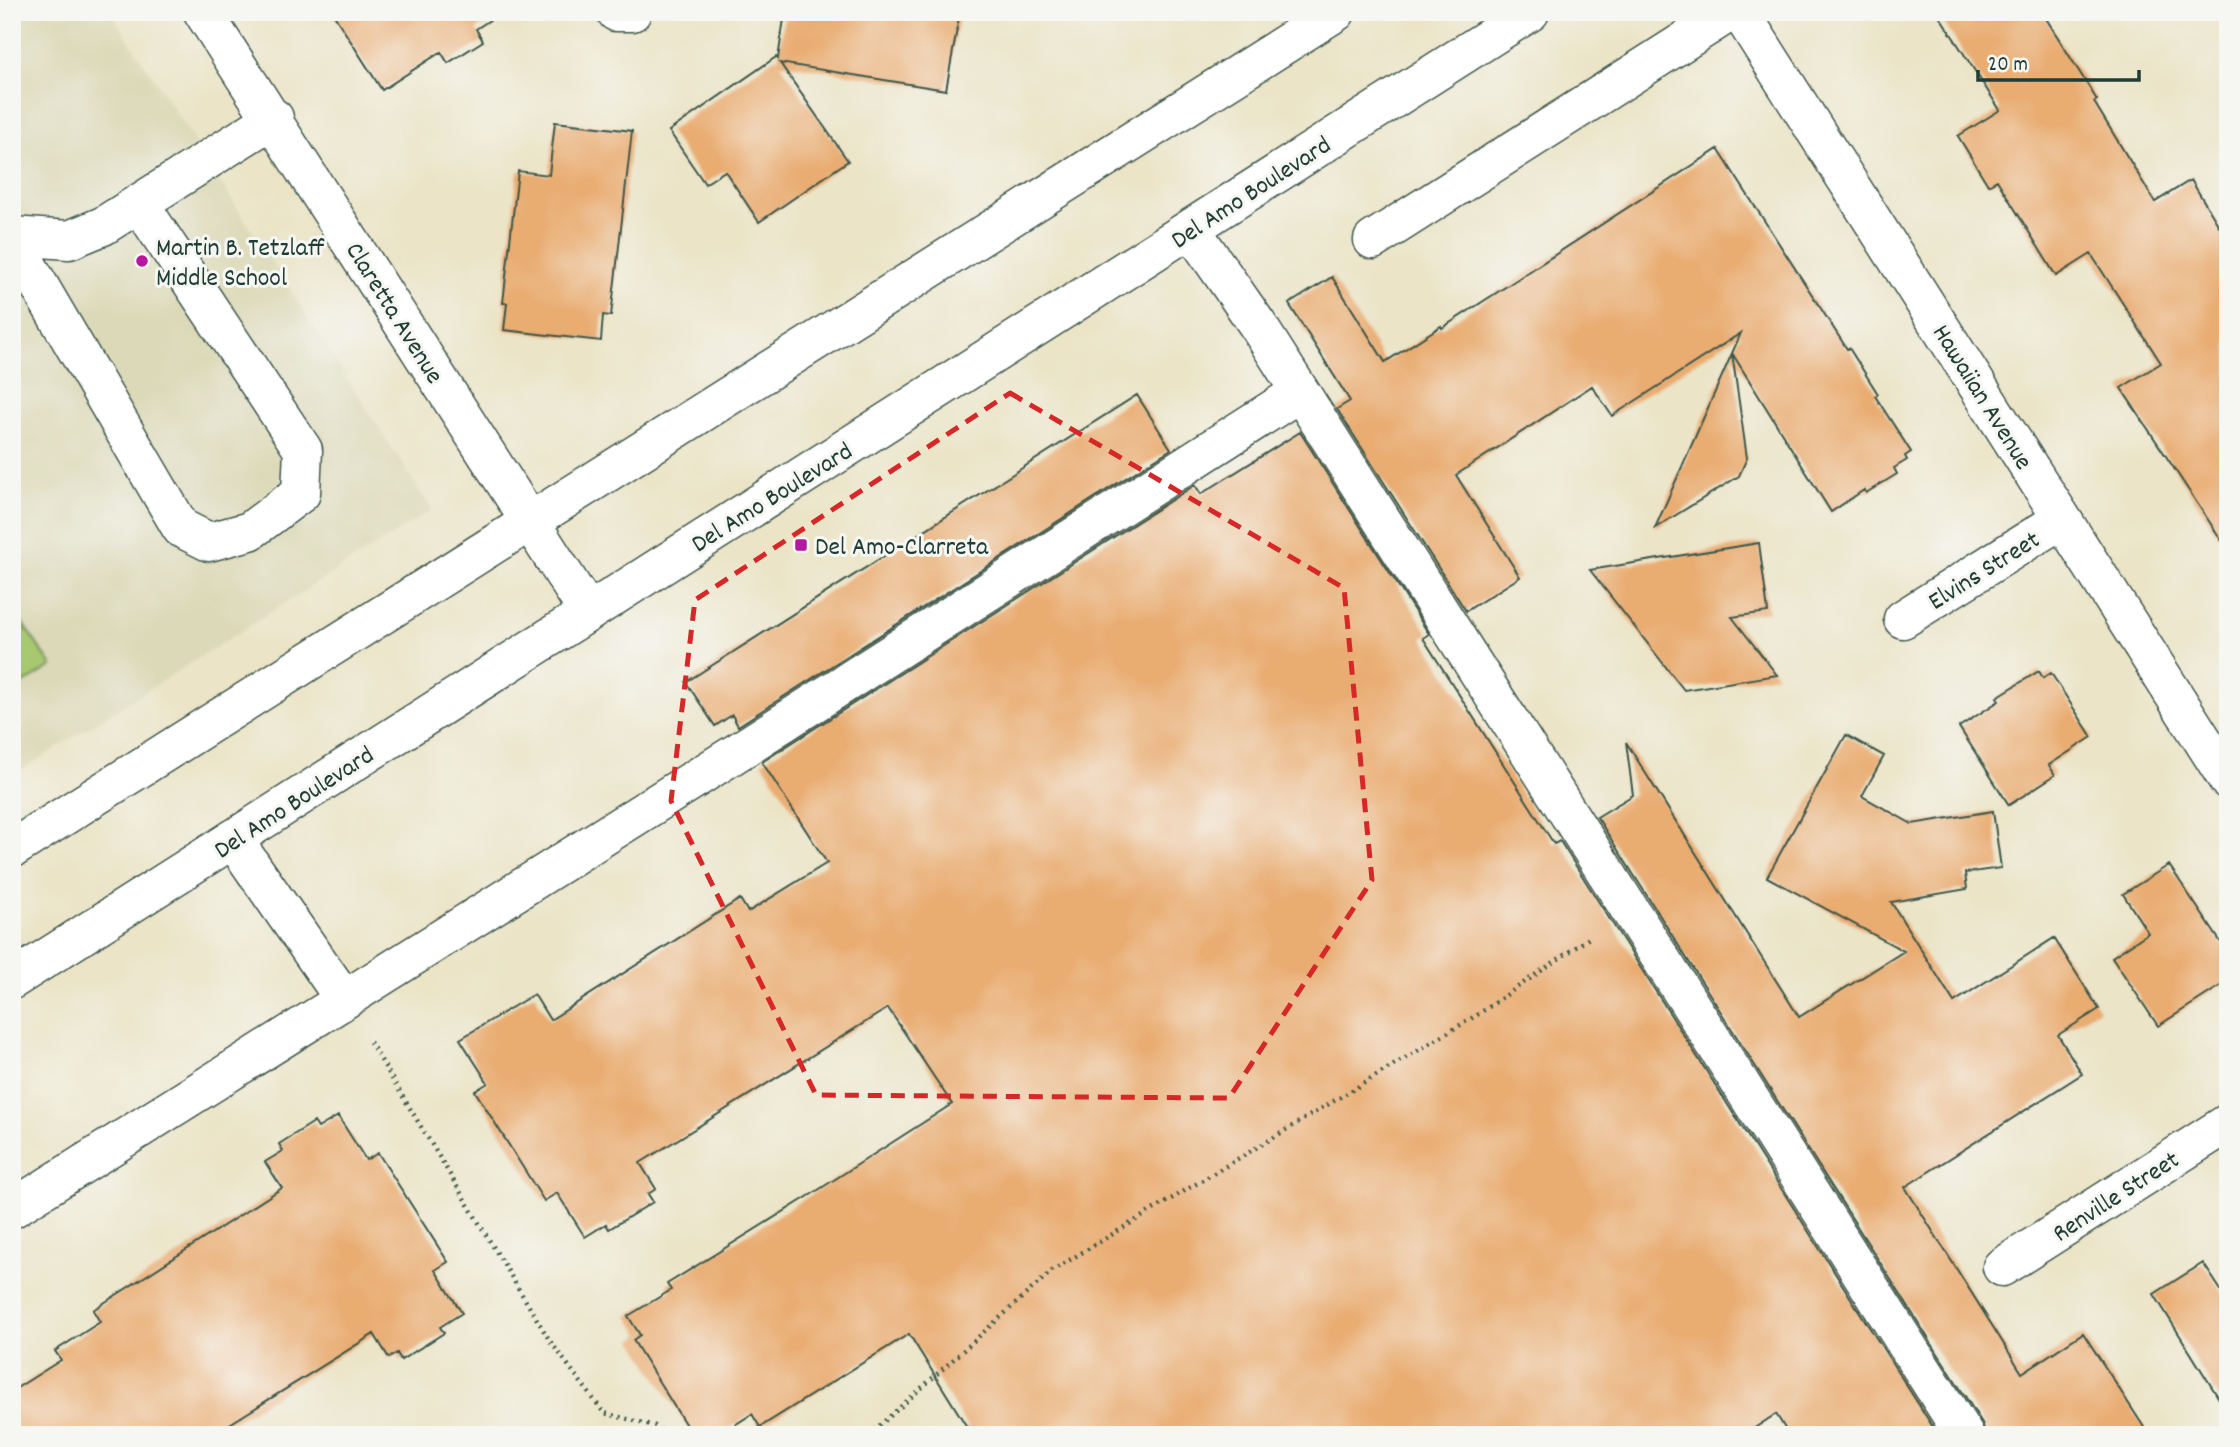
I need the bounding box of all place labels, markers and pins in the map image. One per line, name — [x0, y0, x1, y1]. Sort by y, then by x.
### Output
place label: Martin B. Tetzlaff Middle School — [156, 231, 325, 298]
marker: Martin B. Tetzlaff Middle School — [134, 253, 150, 269]
place label: Del Amo-Clarreta — [815, 530, 989, 567]
marker: Del Amo-Clarreta — [793, 537, 809, 553]

